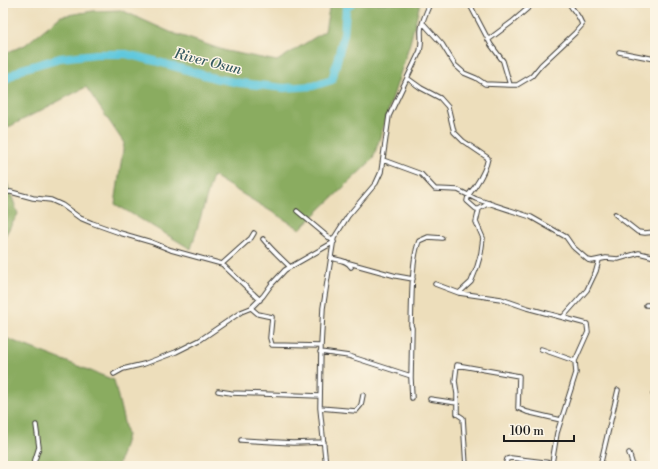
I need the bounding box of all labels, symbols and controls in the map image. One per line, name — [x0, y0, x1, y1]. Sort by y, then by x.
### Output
water label: River Osun — [171, 45, 243, 79]
scale bar — [504, 417, 574, 443]
text: 100 m — [510, 424, 544, 439]

